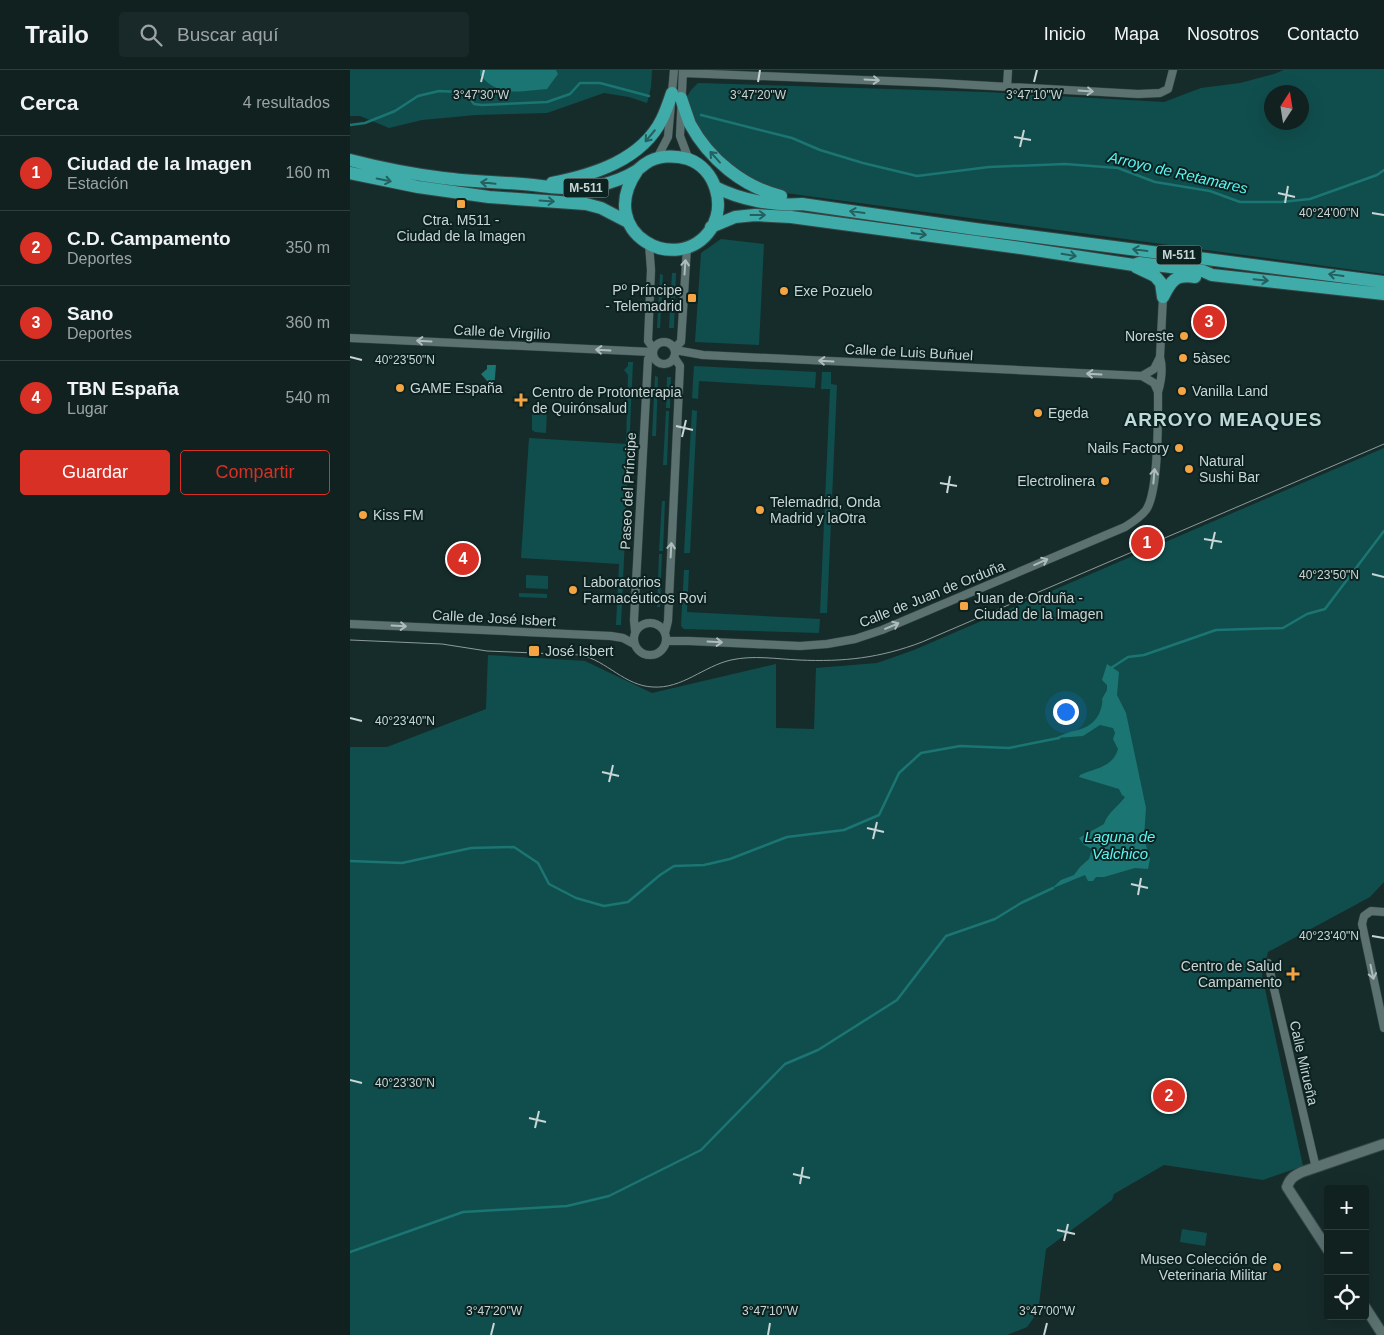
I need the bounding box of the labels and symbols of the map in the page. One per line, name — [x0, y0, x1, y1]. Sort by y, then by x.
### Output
one-way arrow — [863, 76, 879, 85]
north arrow — [1264, 85, 1309, 130]
one-way arrow — [1078, 87, 1094, 96]
text: 3°47'30"W — [453, 88, 510, 102]
text: 3°47'20"W — [730, 88, 787, 102]
text: 3°47'10"W — [1006, 88, 1063, 102]
one-way arrow — [644, 129, 655, 142]
water label: Arroyo de Retamares — [1106, 148, 1250, 197]
one-way arrow — [709, 150, 721, 163]
one-way arrow — [376, 176, 392, 185]
one-way arrow — [481, 178, 497, 188]
road number: M-511 — [564, 179, 608, 198]
one-way arrow — [539, 196, 555, 206]
marker: Ctra. M511 - Ciudad de la Imagen — [455, 198, 467, 210]
text: 40°24'00"N — [1299, 206, 1359, 220]
one-way arrow — [850, 207, 866, 217]
one-way arrow — [750, 211, 766, 220]
place label: Ctra. M511 - Ciudad de la Imagen — [396, 212, 526, 244]
one-way arrow — [911, 229, 927, 239]
one-way arrow — [1132, 245, 1148, 255]
road number: M-511 — [1156, 246, 1202, 264]
one-way arrow — [1061, 250, 1077, 260]
one-way arrow — [681, 259, 690, 275]
one-way arrow — [1328, 270, 1344, 280]
one-way arrow — [1252, 275, 1268, 285]
place label: Pº Príncipe - Telemadrid — [605, 282, 682, 314]
place label: Exe Pozuelo — [794, 283, 873, 299]
marker: Exe Pozuelo — [778, 285, 790, 297]
marker: Pº Príncipe - Telemadrid — [686, 292, 698, 304]
pin: 3 — [1193, 303, 1225, 341]
street label: Calle de Virgilio — [453, 321, 551, 343]
place label: Noreste — [1125, 328, 1174, 344]
marker: Noreste — [1178, 330, 1190, 342]
one-way arrow — [416, 337, 432, 346]
street label: Calle de Luis Buñuel — [844, 341, 974, 363]
one-way arrow — [596, 345, 612, 355]
place label: 5àsec — [1193, 350, 1230, 366]
marker: 5àsec — [1177, 352, 1189, 364]
text: 40°23'50"N — [375, 353, 435, 367]
one-way arrow — [819, 356, 835, 365]
one-way arrow — [1086, 369, 1102, 378]
place label: GAME España — [410, 380, 503, 396]
marker: GAME España — [394, 382, 406, 394]
place label: Vanilla Land — [1192, 383, 1268, 399]
place label: Centro de Protonterapia de Quirónsalud — [532, 384, 682, 416]
marker: Vanilla Land — [1176, 385, 1188, 397]
marker: Centro de Protonterapia de Quirónsalud — [514, 393, 528, 407]
place label: Egeda — [1048, 405, 1089, 421]
marker: Egeda — [1032, 407, 1044, 419]
district label: ARROYO MEAQUES — [1124, 409, 1322, 430]
street label: Paseo del Príncipe — [617, 432, 639, 550]
place label: Nails Factory — [1087, 440, 1169, 456]
marker: Nails Factory — [1173, 442, 1185, 454]
place label: Natural Sushi Bar — [1199, 453, 1260, 485]
marker: Natural Sushi Bar — [1183, 463, 1195, 475]
one-way arrow — [1149, 468, 1159, 484]
place label: Electrolinera — [1017, 473, 1095, 489]
marker: Electrolinera — [1099, 475, 1111, 487]
place label: Telemadrid, Onda Madrid y laOtra — [770, 494, 881, 526]
marker: Telemadrid, Onda Madrid y laOtra — [754, 504, 766, 516]
place label: Kiss FM — [373, 507, 424, 523]
marker: Kiss FM — [357, 509, 369, 521]
pin: 1 — [1131, 524, 1163, 562]
pin: 4 — [447, 540, 479, 578]
one-way arrow — [667, 542, 676, 558]
one-way arrow — [1033, 556, 1048, 566]
street label: Calle de Juan de Orduña — [857, 557, 1007, 631]
text: 40°23'50"N — [1299, 568, 1359, 582]
place label: Laboratorios Farmacéuticos Rovi — [583, 574, 707, 606]
marker: Laboratorios Farmacéuticos Rovi — [567, 584, 579, 596]
place label: Juan de Orduña - Ciudad de la Imagen — [974, 590, 1103, 622]
marker: Juan de Orduña - Ciudad de la Imagen — [958, 600, 970, 612]
street label: Calle de José Isbert — [432, 607, 556, 629]
one-way arrow — [884, 621, 899, 630]
one-way arrow — [390, 622, 406, 631]
one-way arrow — [707, 637, 723, 646]
place label: José Isbert — [545, 643, 614, 659]
marker: José Isbert — [527, 644, 541, 658]
your location — [1053, 699, 1079, 725]
text: 40°23'40"N — [375, 714, 435, 728]
water label: Laguna de Valchico — [1085, 828, 1155, 862]
text: 40°23'40"N — [1299, 929, 1359, 943]
place label: Centro de Salud Campamento — [1181, 958, 1282, 990]
one-way arrow — [1368, 964, 1377, 980]
marker: Centro de Salud Campamento — [1286, 967, 1300, 981]
street label: Calle Mirueña — [1286, 1019, 1322, 1107]
text: 40°23'30"N — [375, 1076, 435, 1090]
pin: 2 — [1153, 1077, 1185, 1115]
place label: Museo Colección de Veterinaria Militar — [1140, 1251, 1267, 1283]
marker: Museo Colección de Veterinaria Militar — [1271, 1261, 1283, 1273]
text: 3°47'20"W — [466, 1304, 523, 1318]
text: 3°47'10"W — [742, 1304, 799, 1318]
text: 3°47'00"W — [1019, 1304, 1076, 1318]

